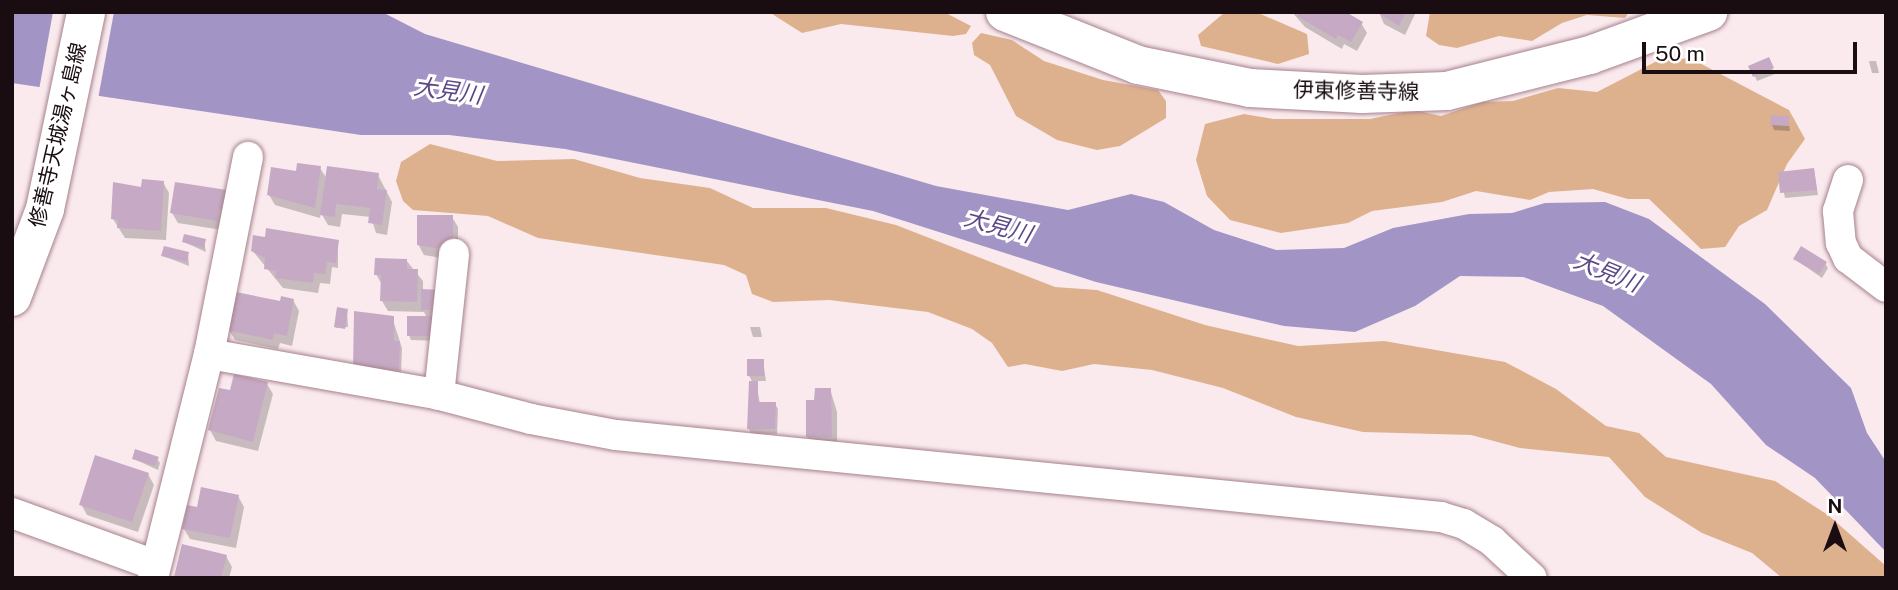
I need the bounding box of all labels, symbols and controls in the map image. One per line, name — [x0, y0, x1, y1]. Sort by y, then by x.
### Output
scale bar — [1646, 28, 1861, 72]
street label: 修善寺天城湯ヶ島線 — [24, 40, 92, 230]
text: 50 m — [1655, 41, 1705, 66]
water label: 大見川 — [412, 73, 484, 109]
street label: 伊東修善寺線 — [1293, 77, 1419, 105]
water label: 大見川 — [961, 204, 1035, 248]
water label: 大見川 — [1570, 246, 1644, 298]
north arrow — [1800, 492, 1870, 562]
text: N — [1828, 495, 1842, 517]

